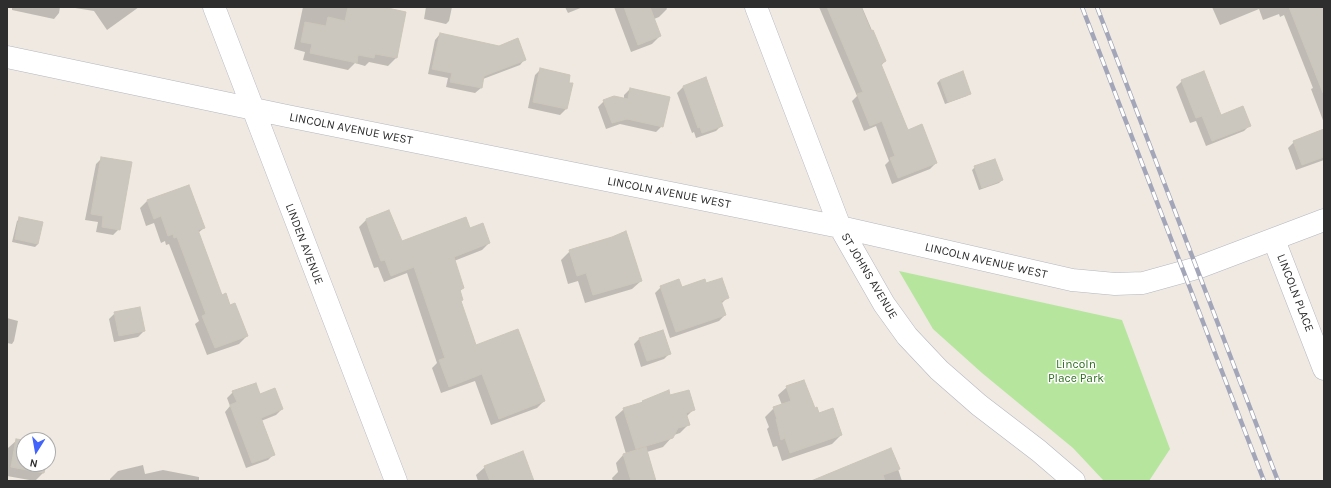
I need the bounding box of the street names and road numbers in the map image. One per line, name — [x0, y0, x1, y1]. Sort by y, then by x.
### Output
street label: LINCOLN AVENUE WEST — [288, 110, 414, 148]
street label: LINCOLN AVENUE WEST — [606, 174, 732, 212]
street label: LINDEN AVENUE — [282, 201, 326, 287]
street label: ST JOHNS AVENUE — [838, 230, 900, 322]
street label: LINCOLN AVENUE WEST — [923, 240, 1049, 282]
street label: LINCOLN PLACE — [1274, 252, 1316, 334]

